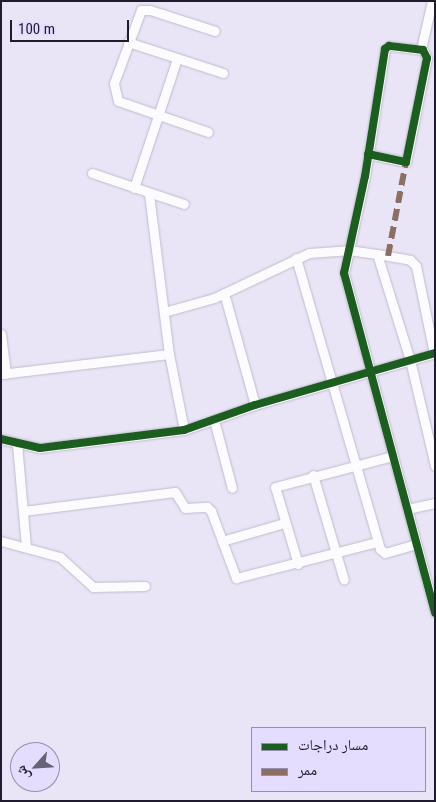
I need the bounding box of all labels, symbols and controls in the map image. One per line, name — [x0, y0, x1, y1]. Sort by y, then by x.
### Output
scale bar — [12, 10, 131, 42]
text: 100 m — [18, 20, 55, 38]
legend — [251, 727, 426, 792]
text: مسار دراجات — [298, 736, 368, 754]
north arrow — [10, 742, 60, 792]
text: ممر — [298, 761, 317, 779]
text: ش — [12, 763, 33, 783]

